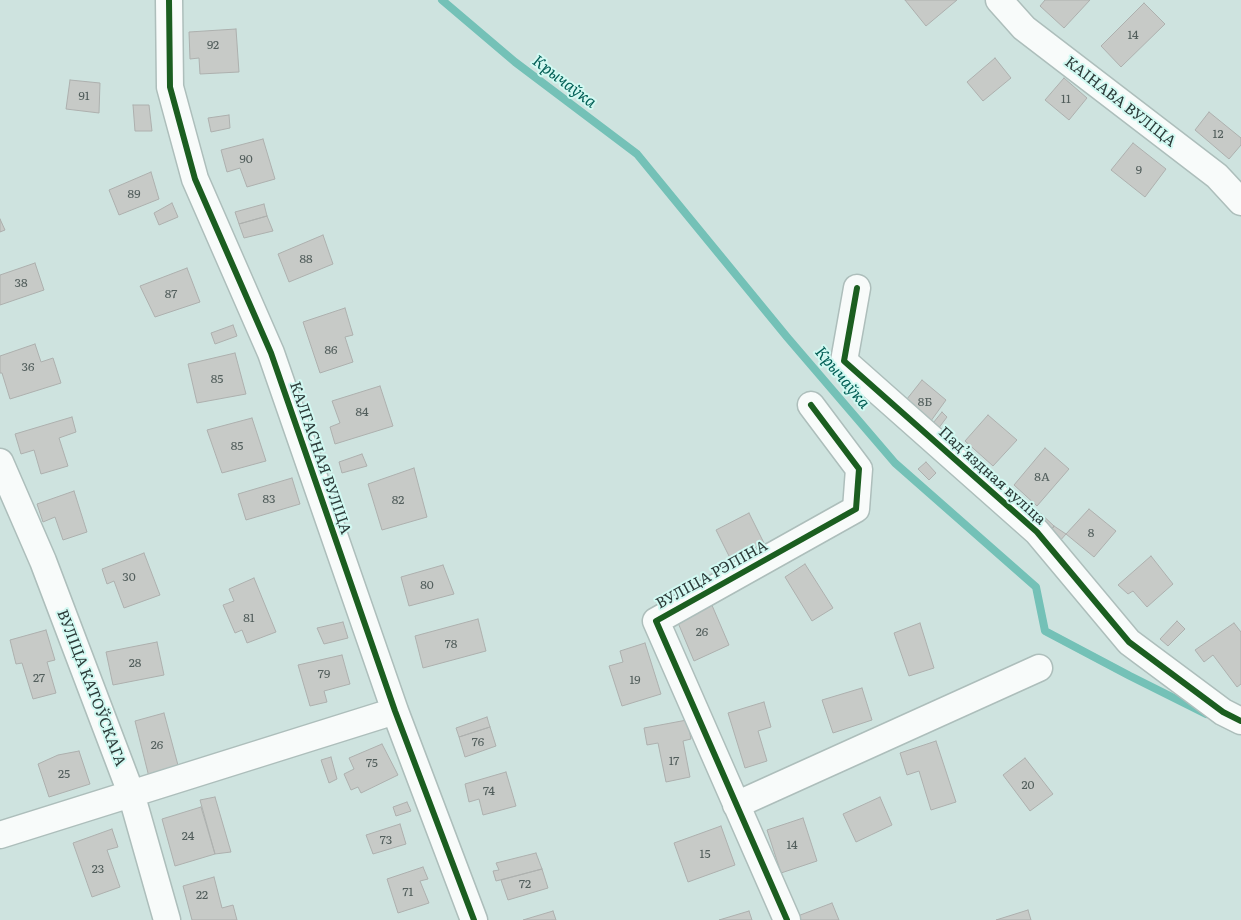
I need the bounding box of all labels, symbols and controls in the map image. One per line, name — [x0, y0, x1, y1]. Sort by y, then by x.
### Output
house number: 14 — [1127, 28, 1139, 42]
house number: 92 — [207, 38, 219, 52]
water label: Крычаўка — [528, 52, 600, 112]
street label: КАІНАВА ВУЛІЦА — [1061, 53, 1179, 151]
house number: 91 — [78, 89, 90, 103]
house number: 11 — [1061, 92, 1071, 106]
house number: 12 — [1213, 127, 1223, 141]
house number: 90 — [239, 152, 253, 166]
house number: 9 — [1136, 163, 1142, 177]
house number: 89 — [128, 187, 140, 201]
house number: 88 — [299, 252, 313, 266]
house number: 38 — [14, 276, 28, 290]
house number: 87 — [165, 287, 177, 301]
house number: 86 — [324, 343, 338, 357]
water label: Крычаўка — [810, 343, 874, 413]
house number: 36 — [22, 360, 34, 374]
house number: 85 — [211, 372, 223, 386]
street label: КАЛГАСНАЯ ВУЛІЦА — [285, 379, 355, 537]
house number: 8Б — [918, 395, 932, 409]
house number: 84 — [355, 405, 369, 419]
street label: Падʼяздная вуліца — [935, 423, 1049, 529]
house number: 85 — [231, 439, 243, 453]
house number: 8А — [1034, 470, 1050, 484]
house number: 83 — [262, 492, 276, 506]
house number: 82 — [392, 493, 404, 507]
house number: 8 — [1088, 526, 1094, 540]
street label: ВУЛІЦА РЭПІНА — [653, 537, 771, 613]
house number: 30 — [122, 570, 136, 584]
house number: 80 — [420, 578, 434, 592]
street label: ВУЛІЦА КАТОЎСКАГА — [53, 607, 129, 769]
house number: 81 — [243, 611, 255, 625]
house number: 26 — [696, 625, 708, 639]
house number: 78 — [445, 637, 457, 651]
house number: 28 — [129, 656, 141, 670]
house number: 79 — [318, 667, 330, 681]
house number: 27 — [33, 671, 45, 685]
house number: 19 — [629, 673, 641, 687]
house number: 76 — [472, 735, 484, 749]
house number: 26 — [151, 738, 163, 752]
house number: 17 — [669, 754, 679, 768]
house number: 75 — [366, 756, 378, 770]
house number: 25 — [58, 767, 70, 781]
house number: 20 — [1021, 778, 1035, 792]
house number: 74 — [483, 784, 495, 798]
house number: 24 — [182, 829, 194, 843]
house number: 73 — [380, 833, 392, 847]
house number: 14 — [786, 838, 798, 852]
house number: 15 — [700, 847, 710, 861]
house number: 23 — [92, 862, 104, 876]
house number: 72 — [519, 877, 531, 891]
house number: 71 — [403, 885, 413, 899]
house number: 22 — [196, 888, 208, 902]

